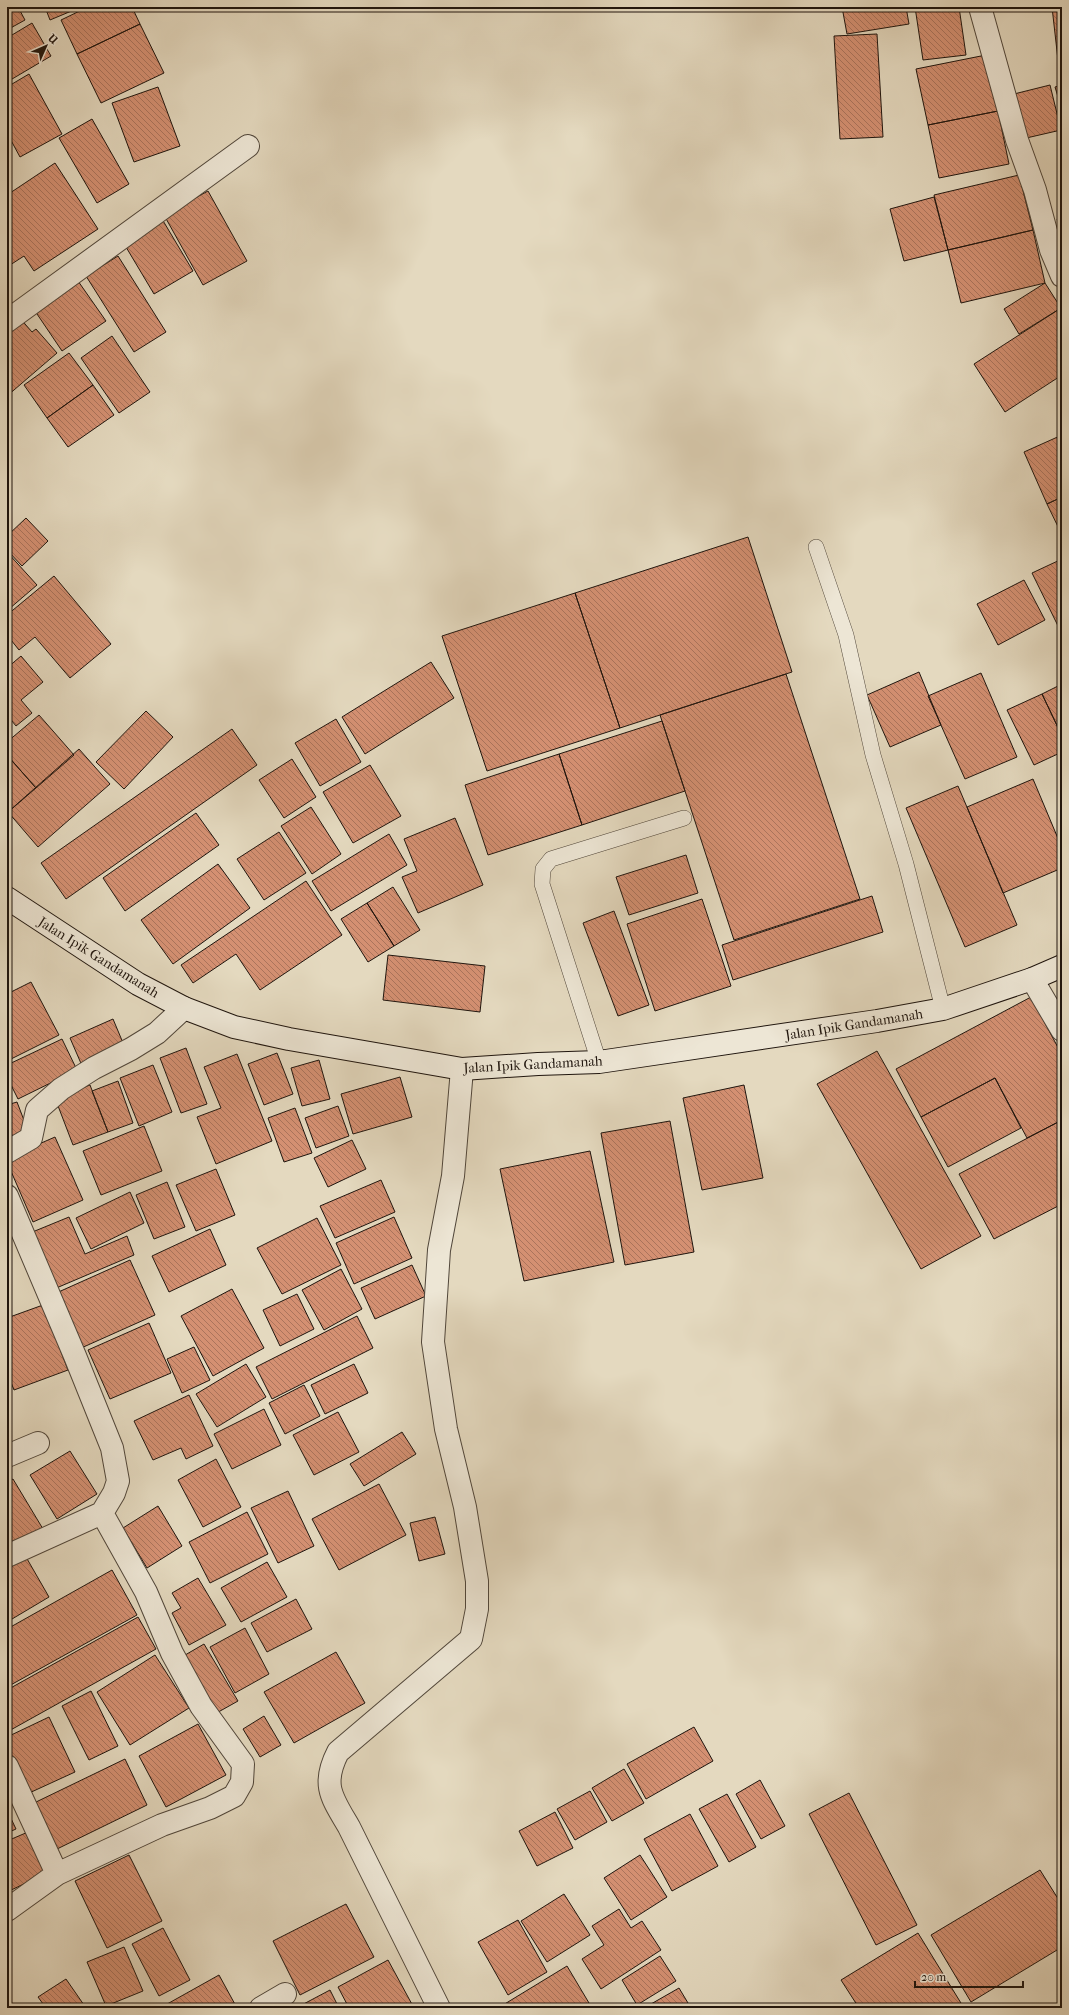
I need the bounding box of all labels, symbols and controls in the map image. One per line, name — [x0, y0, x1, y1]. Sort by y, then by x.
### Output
north arrow — [26, 26, 66, 66]
text: U — [44, 31, 61, 47]
street label: Jalan Ipik Gandamanah — [34, 913, 162, 1002]
street label: Jalan Ipik Gandamanah — [783, 1005, 924, 1044]
street label: Jalan Ipik Gandamanah — [462, 1052, 603, 1077]
scale bar — [915, 1963, 1023, 1989]
text: 20 m — [921, 1970, 946, 1984]

